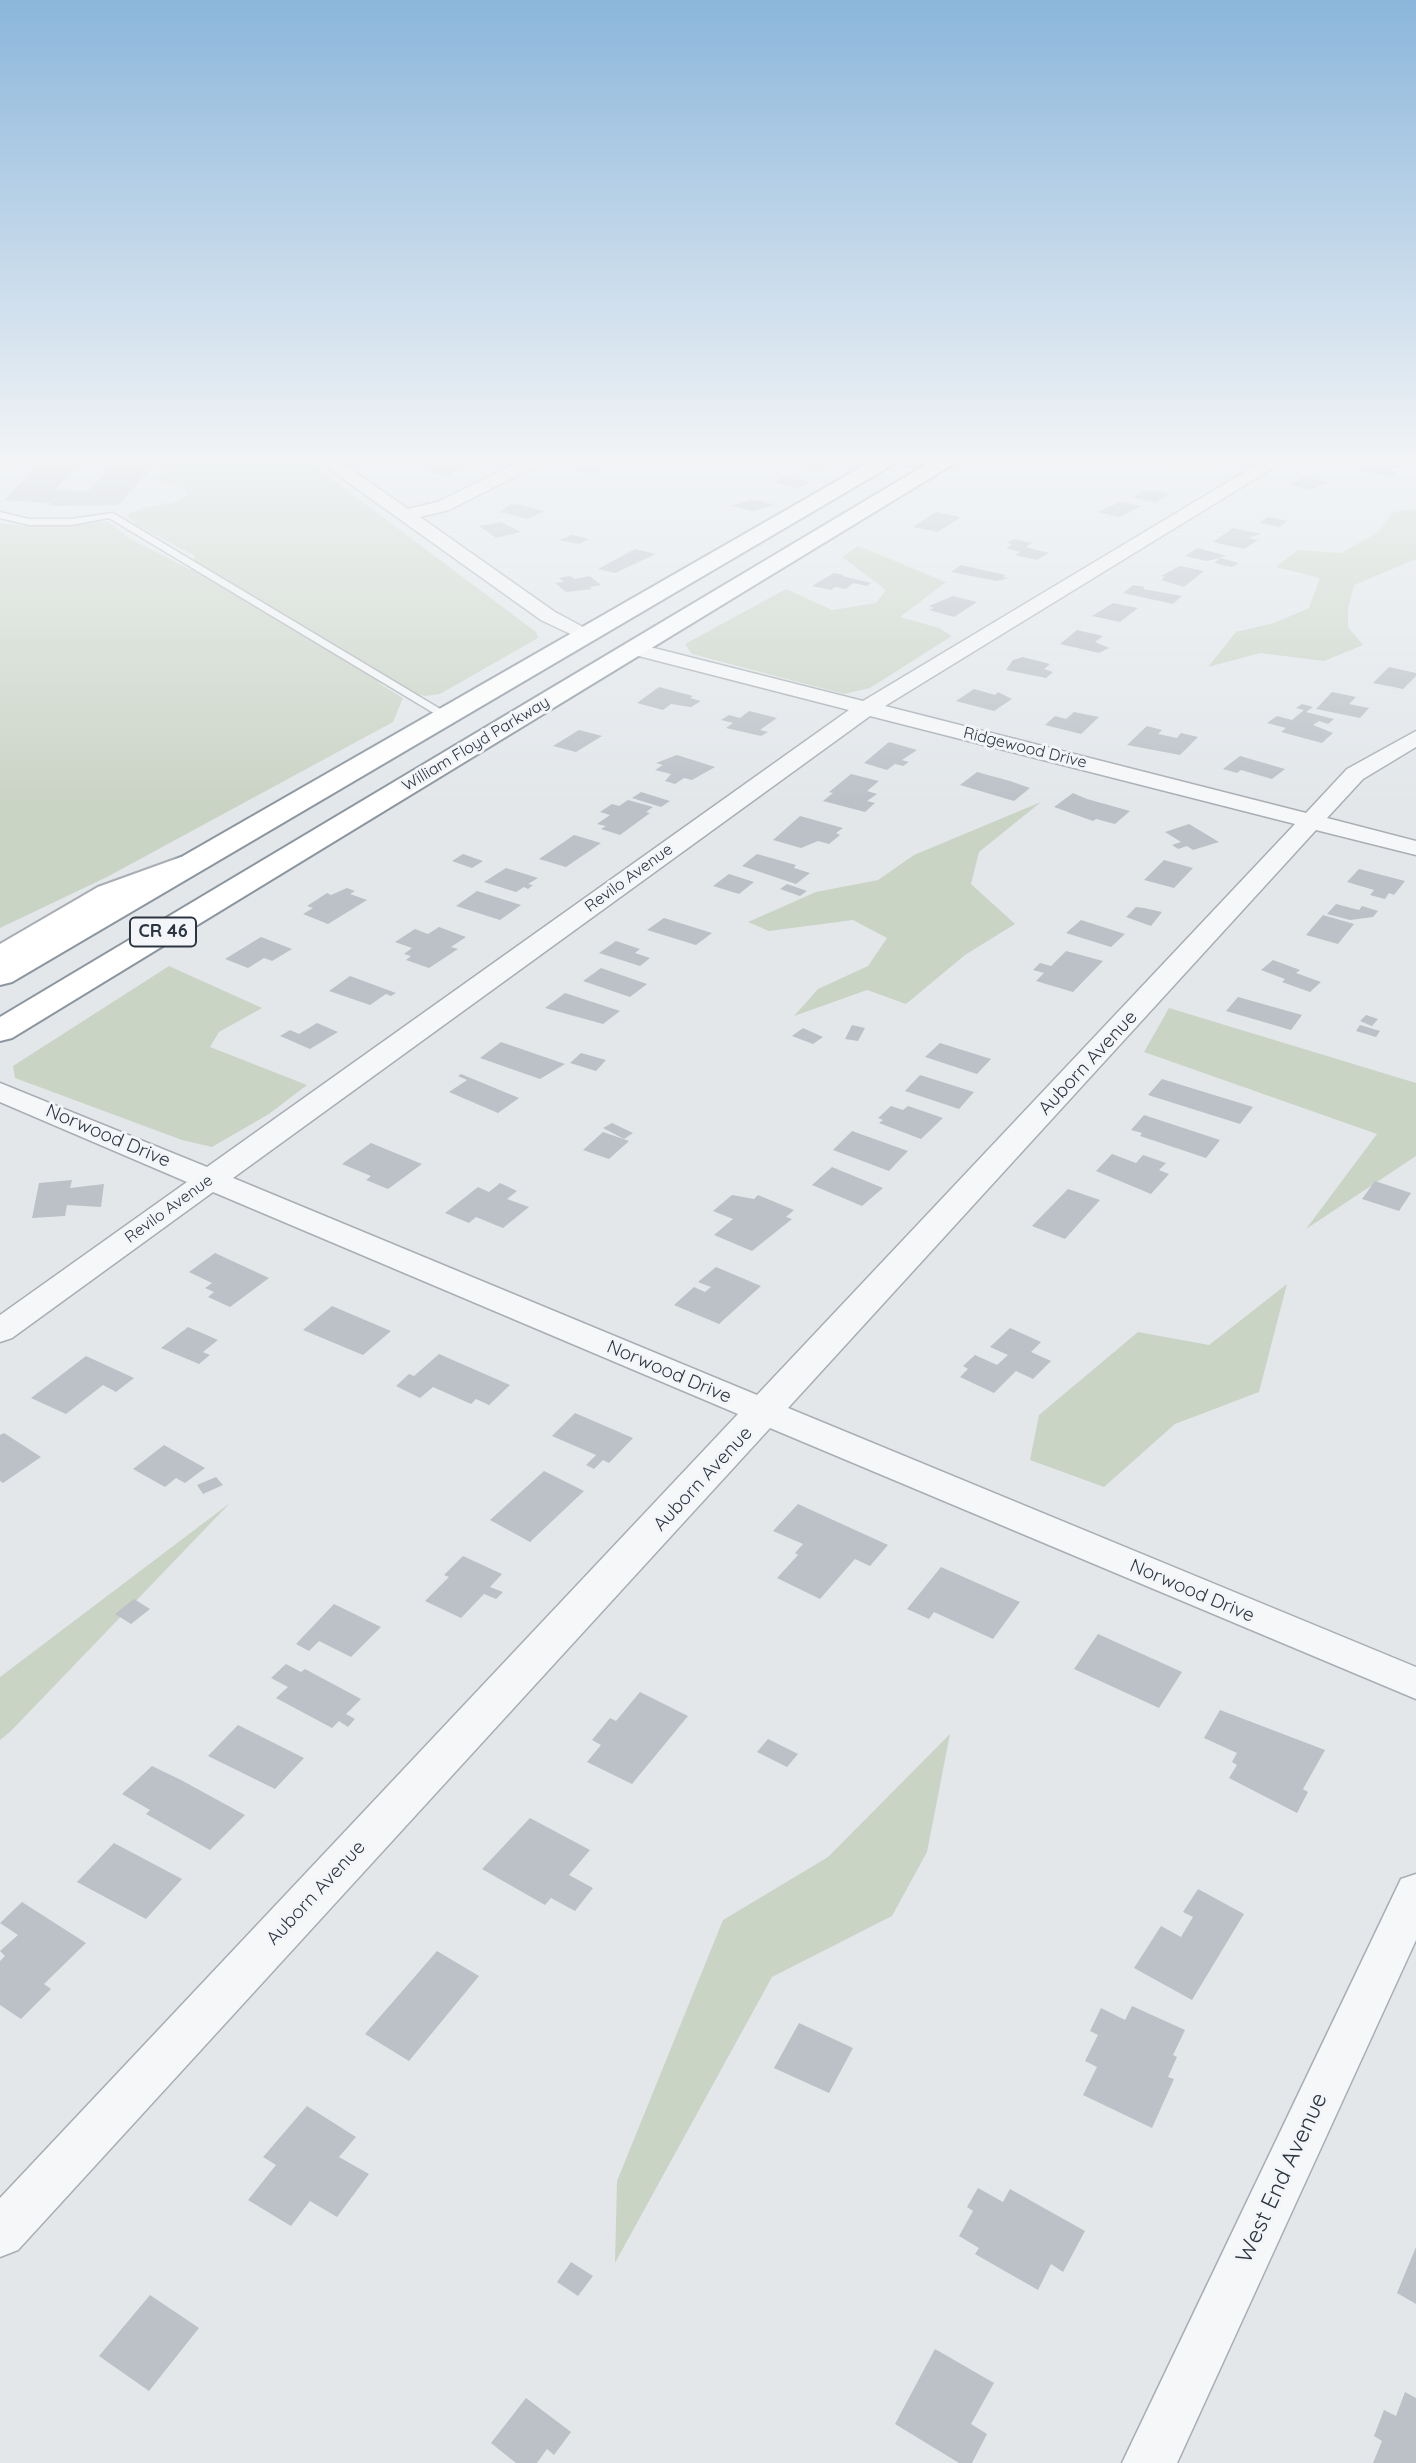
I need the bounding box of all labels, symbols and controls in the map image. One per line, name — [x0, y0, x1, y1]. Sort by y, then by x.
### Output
street label: William Floyd Parkway — [399, 692, 553, 796]
street label: Ridgewood Drive — [961, 723, 1089, 773]
street label: Revilo Avenue — [581, 840, 677, 916]
road number: CR 46 — [130, 917, 196, 946]
street label: Auborn Avenue — [1034, 1006, 1142, 1120]
street label: Norwood Drive — [42, 1099, 174, 1173]
street label: Revilo Avenue — [121, 1171, 217, 1247]
street label: Norwood Drive — [603, 1335, 735, 1409]
street label: Auborn Avenue — [649, 1422, 757, 1536]
street label: Norwood Drive — [1126, 1554, 1258, 1628]
street label: Auborn Avenue — [262, 1836, 370, 1950]
street label: West End Avenue — [1230, 2088, 1334, 2268]

